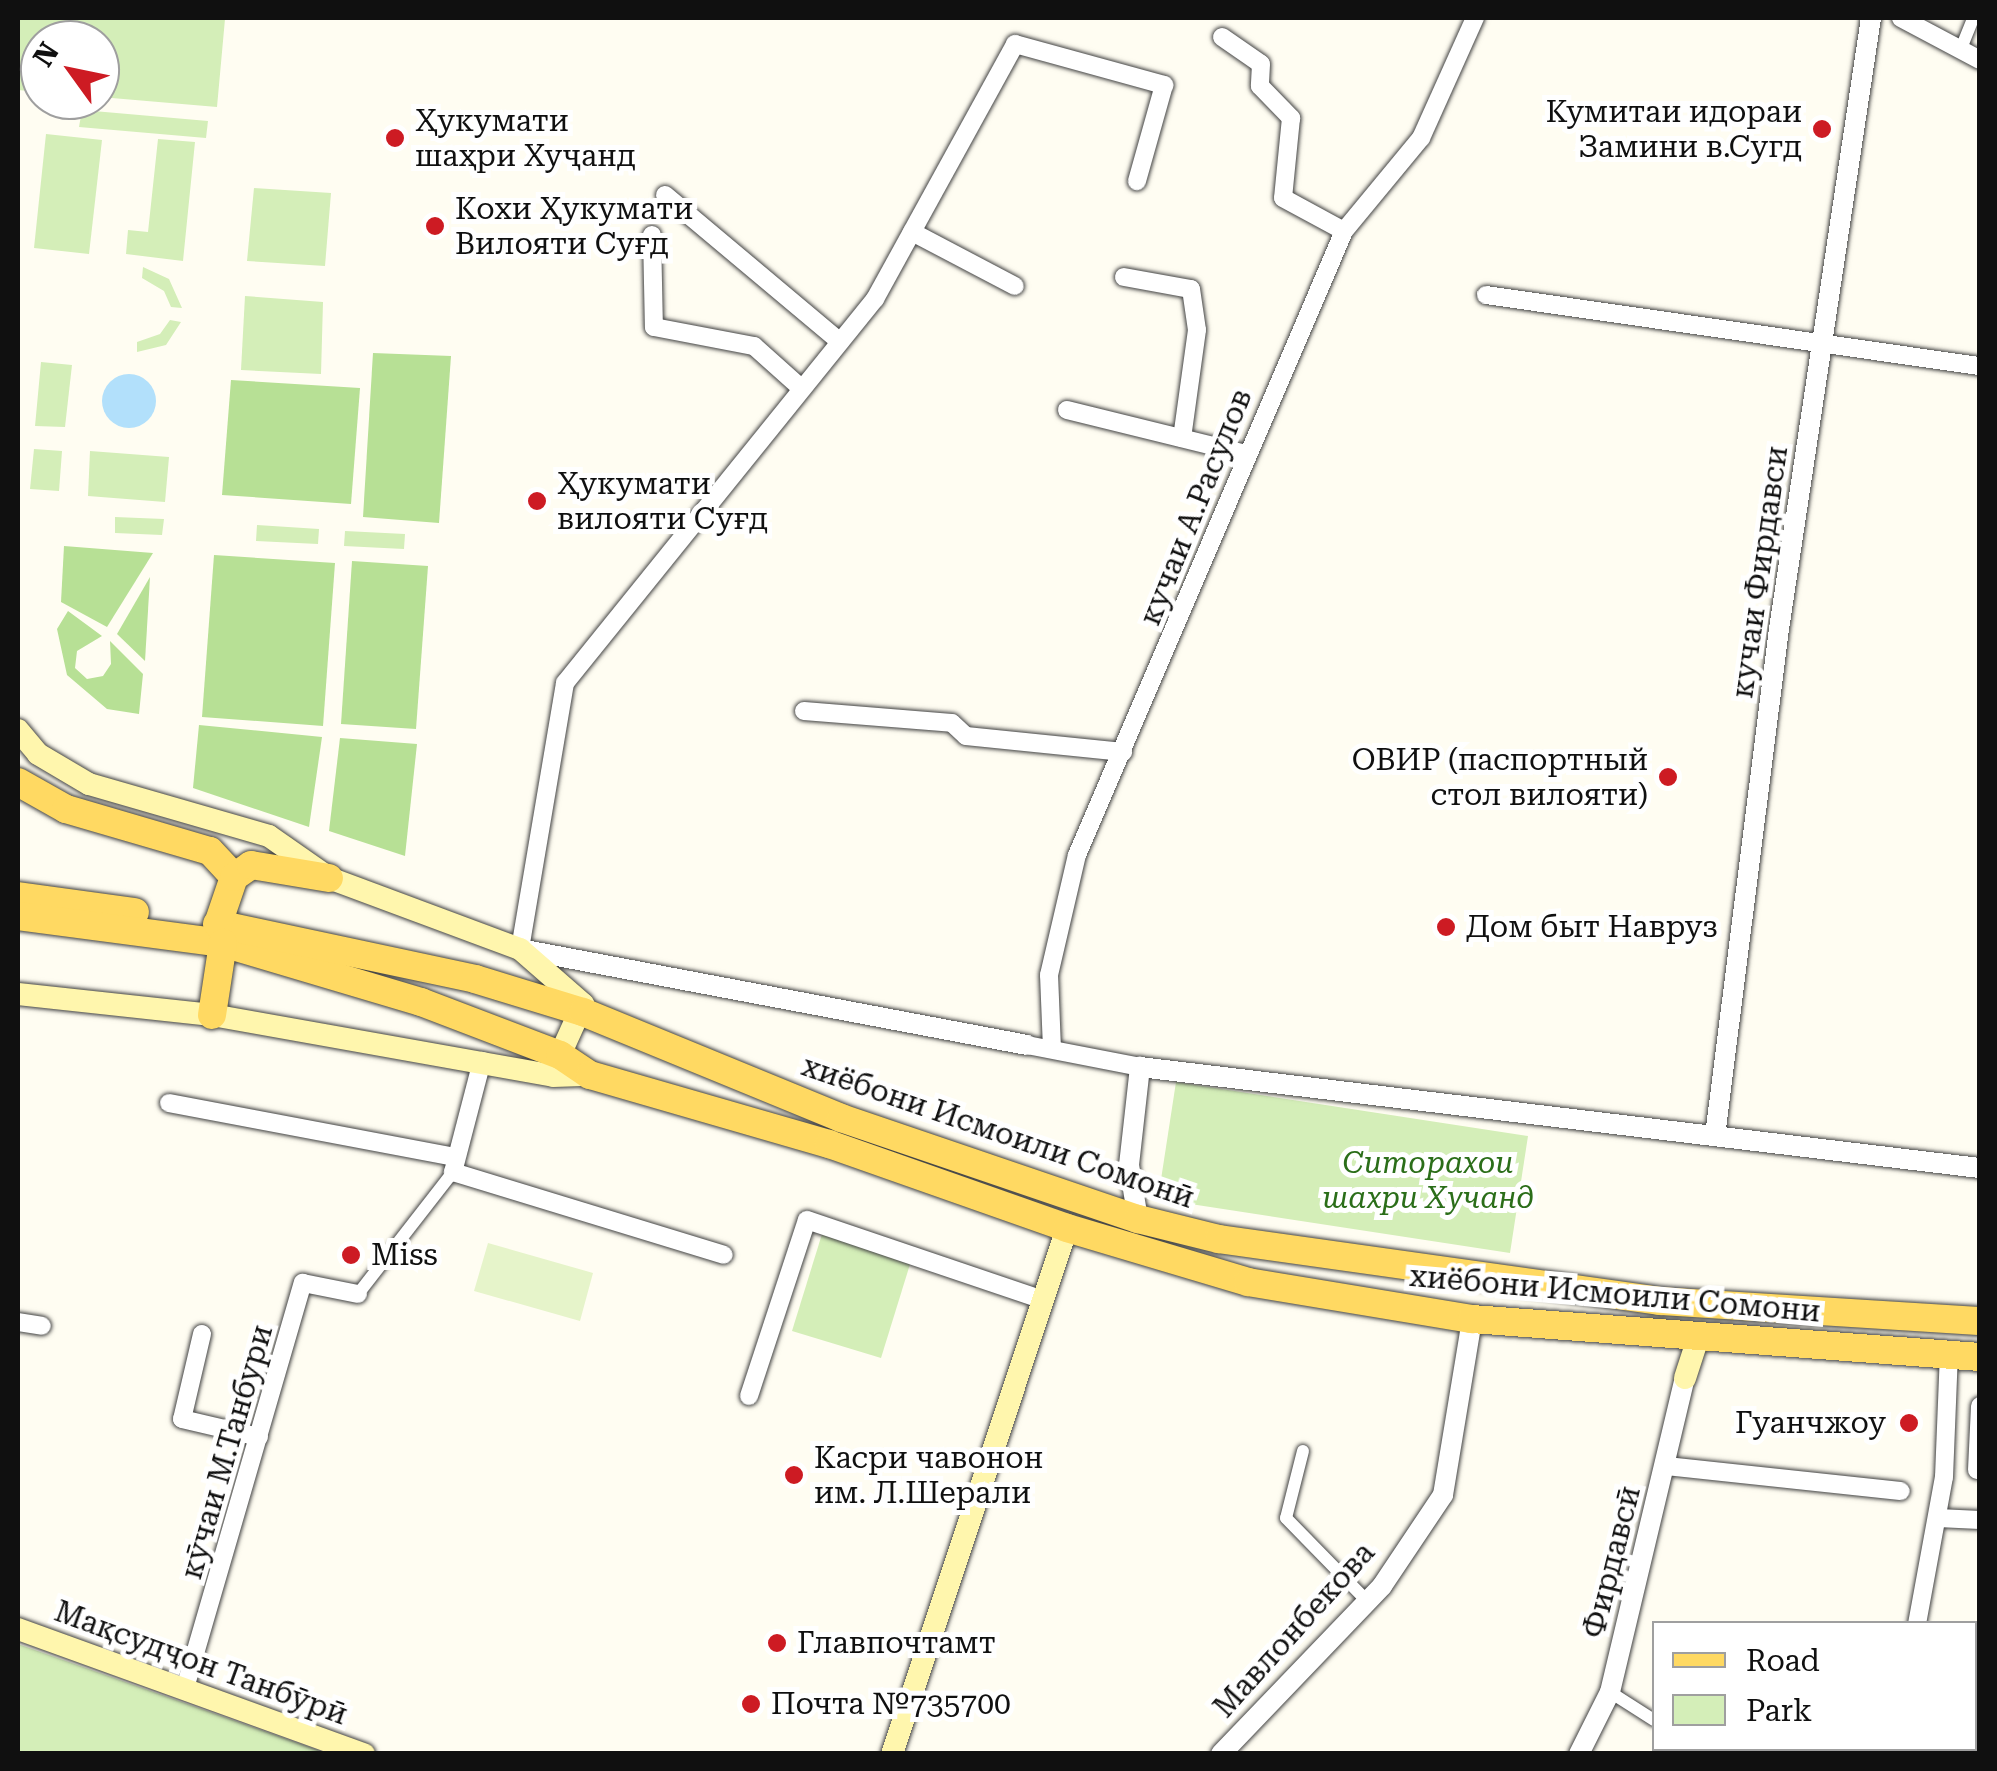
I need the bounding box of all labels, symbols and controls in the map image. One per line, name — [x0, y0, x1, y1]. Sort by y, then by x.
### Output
north arrow — [20, 20, 120, 120]
text: N — [26, 36, 66, 73]
place label: Кумитаи идораи Замини в.Сугд — [1546, 94, 1802, 164]
place label: Ҳукумати шаҳри Хуҷанд — [415, 103, 636, 174]
marker: Кумитаи идораи Замини в.Сугд — [1811, 118, 1833, 140]
marker: Ҳукумати шаҳри Хуҷанд — [384, 127, 406, 149]
place label: Кохи Ҳукумати Вилояти Суғд — [455, 191, 693, 262]
marker: Кохи Ҳукумати Вилояти Суғд — [424, 215, 446, 237]
street label: кучаи А.Расулов — [1132, 384, 1260, 630]
street label: кучаи Фирдавси — [1724, 444, 1796, 700]
place label: Ҳукумати вилояти Суғд — [557, 466, 768, 536]
marker: Ҳукумати вилояти Суғд — [526, 490, 548, 512]
place label: ОВИР (паспортный стол вилояти) — [1352, 742, 1648, 812]
marker: ОВИР (паспортный стол вилояти) — [1657, 766, 1679, 788]
place label: Дом быт Навруз — [1466, 909, 1718, 945]
marker: Дом быт Навруз — [1435, 916, 1457, 938]
street label: хиёбони Исмоили Сомонӣ — [797, 1048, 1199, 1216]
park label: Ситорахои шахри Хучанд — [1322, 1145, 1534, 1216]
place label: Miss — [371, 1237, 438, 1273]
marker: Miss — [340, 1244, 362, 1266]
street label: хиёбони Исмоили Сомони — [1408, 1258, 1822, 1330]
street label: кӯчаи М.Танбури — [174, 1321, 280, 1583]
place label: Гуанчжоу — [1735, 1405, 1886, 1441]
marker: Гуанчжоу — [1896, 1410, 1922, 1436]
place label: Касри чавонон им. Л.Шерали — [814, 1440, 1043, 1510]
marker: Касри чавонон им. Л.Шерали — [783, 1464, 805, 1486]
street label: Фирдавсӣ — [1576, 1482, 1648, 1642]
street label: Мавлонбекова — [1206, 1535, 1382, 1725]
street label: Мақсудҷон Танбӯрӣ — [50, 1593, 352, 1733]
legend — [1652, 1621, 1977, 1751]
place label: Главпочтамт — [797, 1625, 996, 1661]
marker: Главпочтамт — [766, 1632, 788, 1654]
text: Road — [1746, 1643, 1820, 1678]
place label: Почта №735700 — [771, 1686, 1011, 1722]
marker: Почта №735700 — [740, 1693, 762, 1715]
text: Park — [1746, 1693, 1812, 1728]

